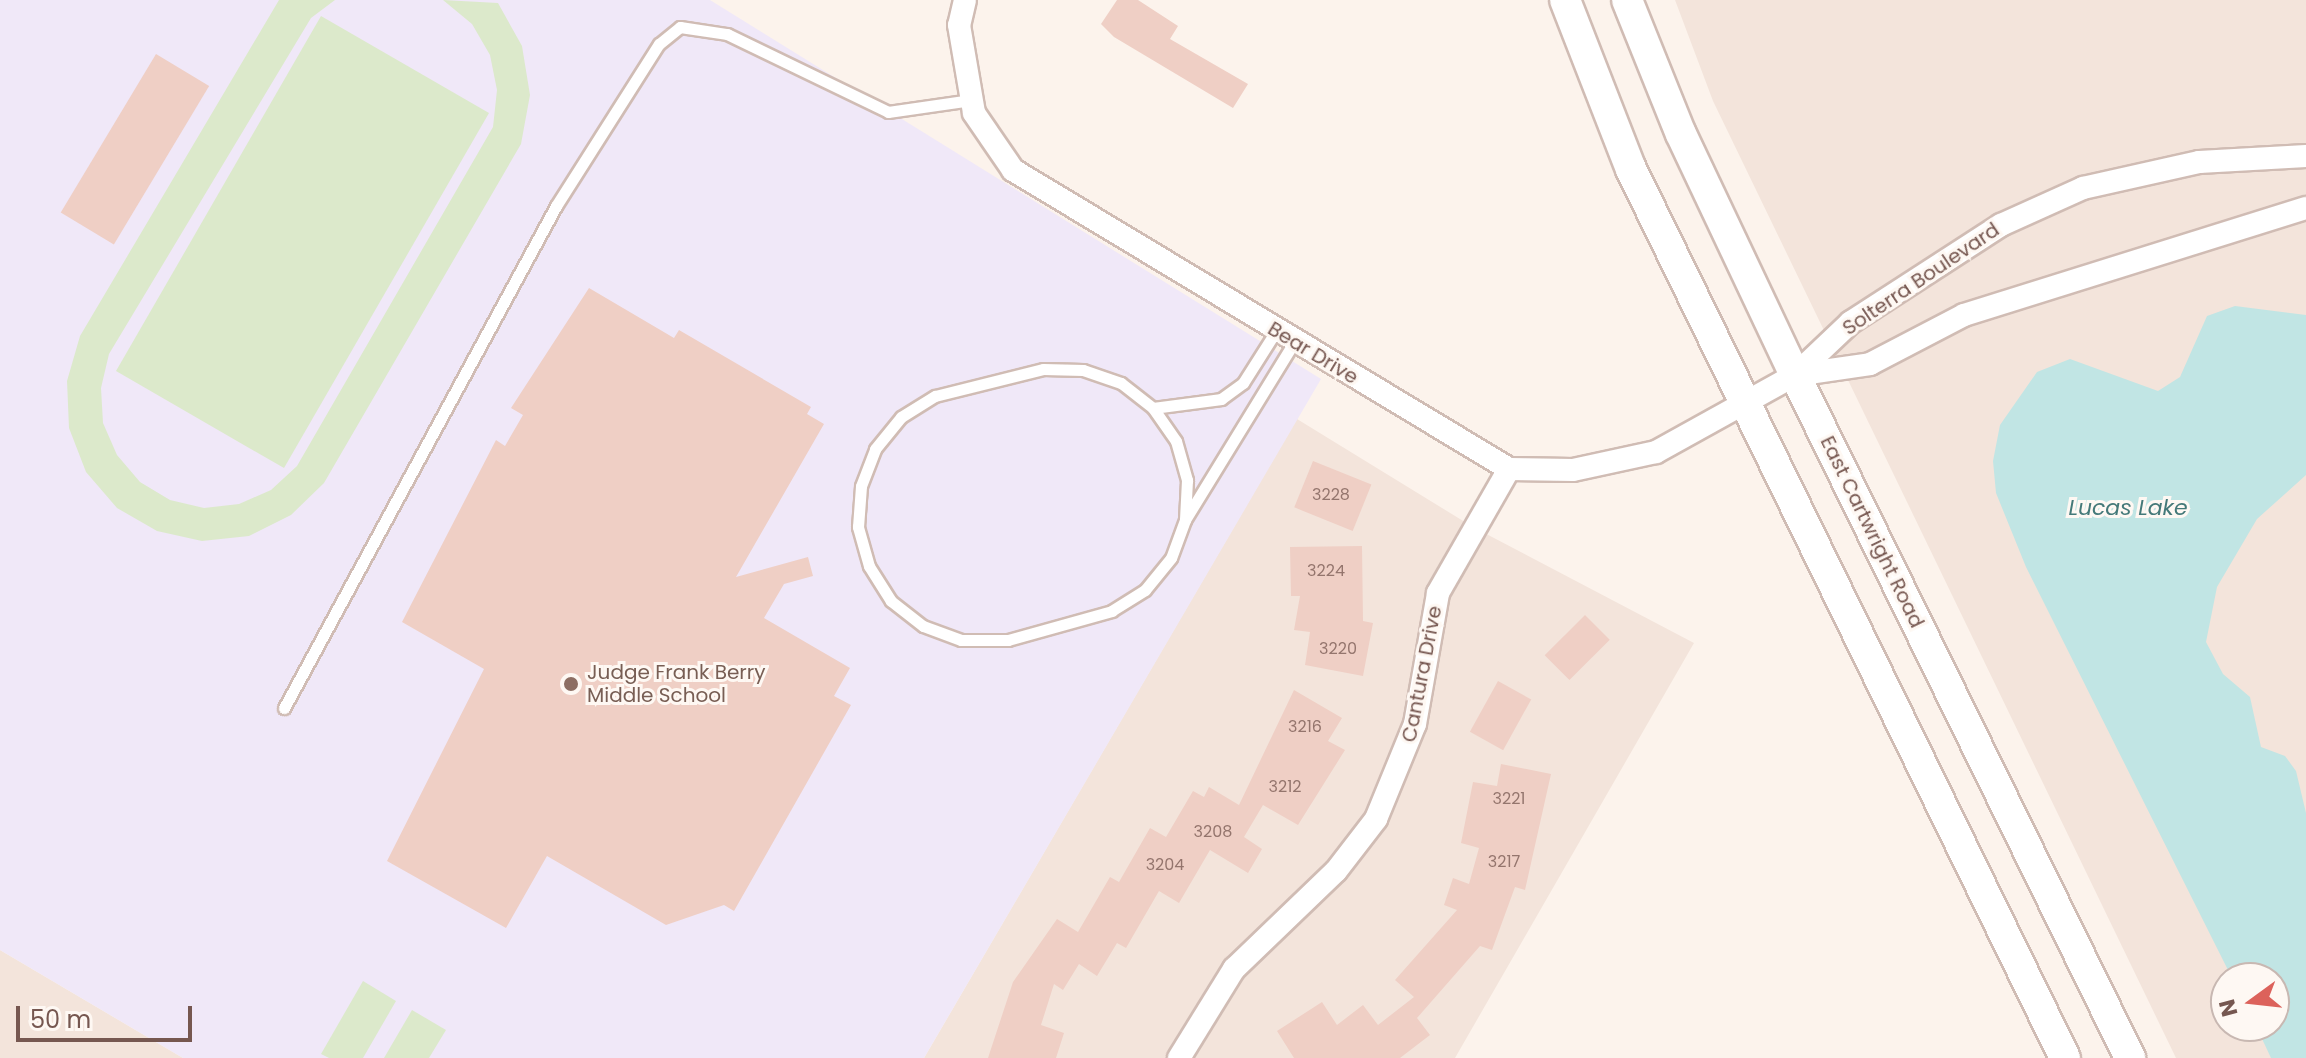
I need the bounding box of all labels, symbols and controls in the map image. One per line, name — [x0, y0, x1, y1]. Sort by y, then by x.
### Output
street label: Solterra Boulevard — [1838, 218, 2004, 340]
street label: Bear Drive — [1263, 317, 1363, 389]
street label: East Cartwright Road — [1815, 432, 1929, 632]
house number: 3228 — [1312, 485, 1350, 505]
water label: Lucas Lake — [2068, 495, 2188, 521]
house number: 3224 — [1307, 561, 1345, 581]
street label: Cantura Drive — [1397, 604, 1447, 744]
house number: 3220 — [1319, 639, 1357, 659]
place label: Judge Frank Berry Middle School — [587, 660, 766, 707]
marker: Judge Frank Berry Middle School — [562, 675, 580, 693]
house number: 3216 — [1288, 717, 1322, 737]
house number: 3212 — [1269, 777, 1301, 797]
house number: 3221 — [1493, 789, 1525, 809]
house number: 3208 — [1194, 822, 1232, 842]
house number: 3217 — [1488, 852, 1520, 872]
house number: 3204 — [1146, 855, 1184, 875]
north arrow — [2210, 962, 2290, 1042]
scale bar — [20, 990, 196, 1040]
text: N — [2211, 996, 2245, 1020]
text: 50 m — [30, 1003, 91, 1036]

